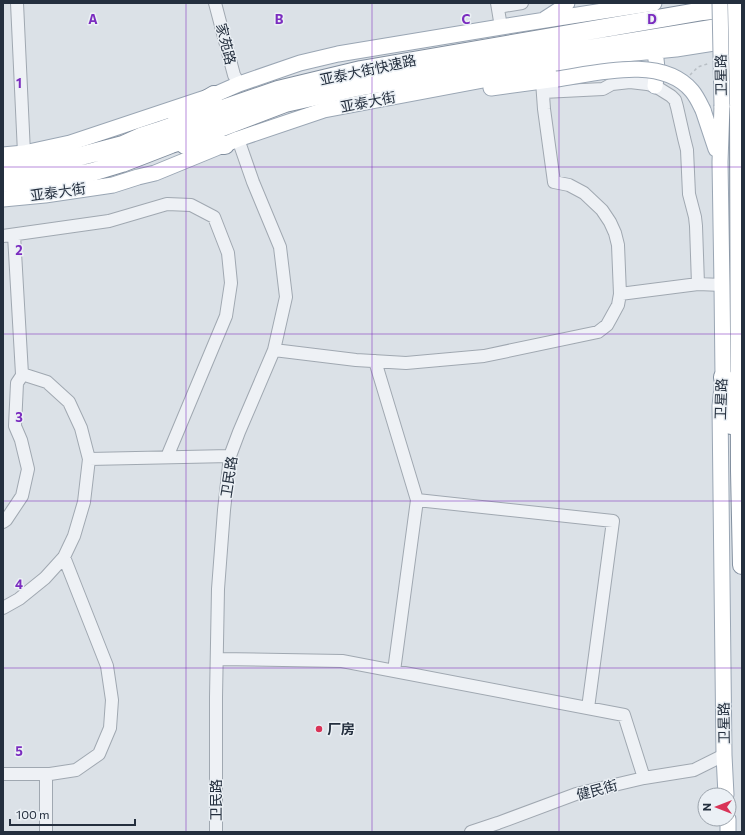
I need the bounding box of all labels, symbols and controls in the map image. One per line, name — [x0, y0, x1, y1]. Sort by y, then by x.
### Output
text: A — [88, 11, 98, 27]
text: B — [275, 11, 284, 27]
text: C — [462, 11, 471, 27]
text: D — [647, 11, 657, 27]
street label: 家苑路 — [213, 21, 240, 66]
street label: 亚泰大街快速路 — [318, 51, 418, 88]
street label: 卫星路 — [712, 54, 729, 96]
text: 1 — [16, 75, 22, 91]
street label: 亚泰大街 — [339, 88, 397, 115]
street label: 亚泰大街 — [29, 179, 87, 204]
text: 2 — [15, 242, 23, 258]
street label: 卫星路 — [711, 378, 730, 420]
text: 3 — [15, 409, 23, 425]
street label: 卫民路 — [217, 455, 240, 499]
text: 4 — [15, 576, 23, 592]
street label: 卫星路 — [715, 702, 732, 744]
place label: 厂房 — [327, 720, 355, 737]
marker: 厂房 — [314, 724, 324, 734]
text: 5 — [15, 743, 23, 759]
street label: 健民街 — [574, 776, 619, 803]
street label: 卫民路 — [207, 779, 224, 821]
north arrow — [697, 787, 737, 827]
scale bar — [10, 801, 135, 827]
text: N — [700, 803, 713, 811]
text: 100 m — [16, 807, 50, 821]

